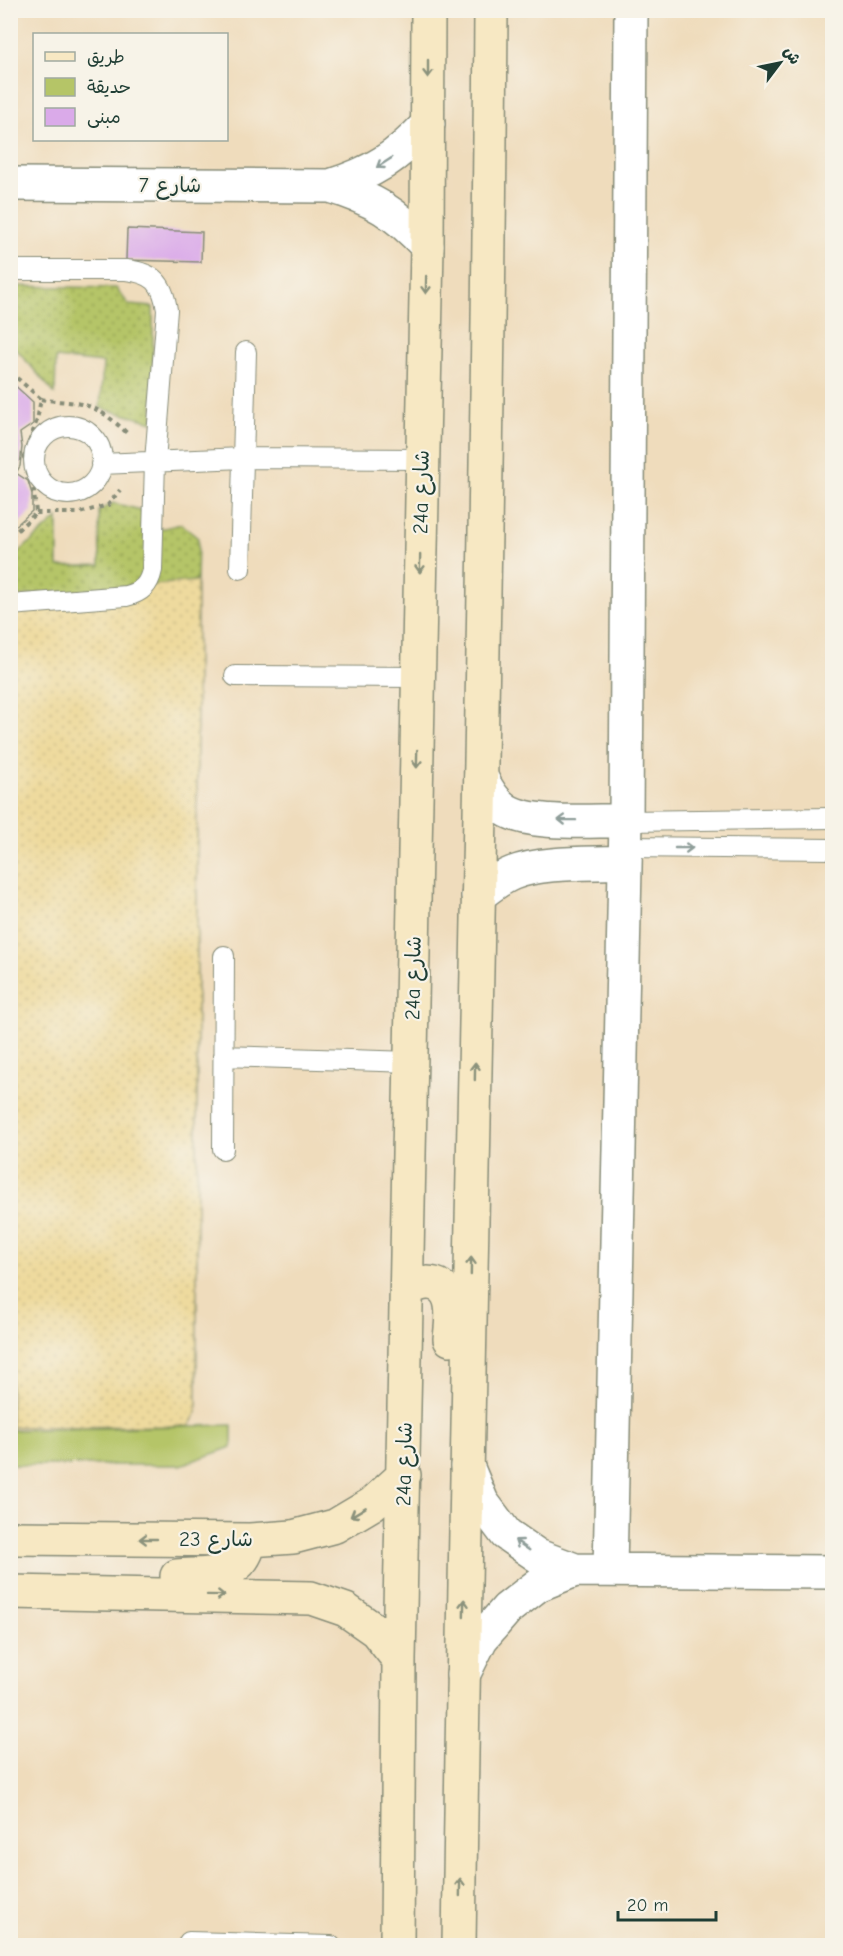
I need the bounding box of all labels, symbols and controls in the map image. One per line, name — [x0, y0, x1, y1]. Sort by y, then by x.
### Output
legend — [33, 33, 228, 141]
north arrow — [750, 33, 810, 93]
text: ش — [780, 43, 804, 68]
text: طريق — [87, 47, 125, 68]
one-way arrow — [422, 58, 434, 78]
text: حديقة — [87, 77, 131, 98]
text: مبنى — [87, 107, 121, 128]
one-way arrow — [377, 157, 393, 169]
street label: شارع 7 — [139, 173, 201, 200]
one-way arrow — [420, 274, 432, 294]
street label: 24a شارع — [408, 450, 437, 534]
one-way arrow — [414, 553, 426, 573]
one-way arrow — [411, 748, 422, 768]
one-way arrow — [558, 814, 578, 826]
one-way arrow — [673, 842, 693, 854]
street label: 24a شارع — [400, 936, 429, 1020]
one-way arrow — [469, 1062, 481, 1082]
one-way arrow — [465, 1257, 477, 1277]
street label: 24a شارع — [391, 1422, 420, 1506]
one-way arrow — [350, 1506, 367, 1518]
street label: شارع 23 — [179, 1527, 253, 1554]
one-way arrow — [138, 1533, 158, 1545]
one-way arrow — [515, 1539, 531, 1551]
one-way arrow — [205, 1590, 225, 1601]
one-way arrow — [458, 1599, 470, 1619]
one-way arrow — [454, 1878, 466, 1898]
scale bar — [618, 1884, 716, 1922]
text: 20 m — [627, 1895, 668, 1916]

